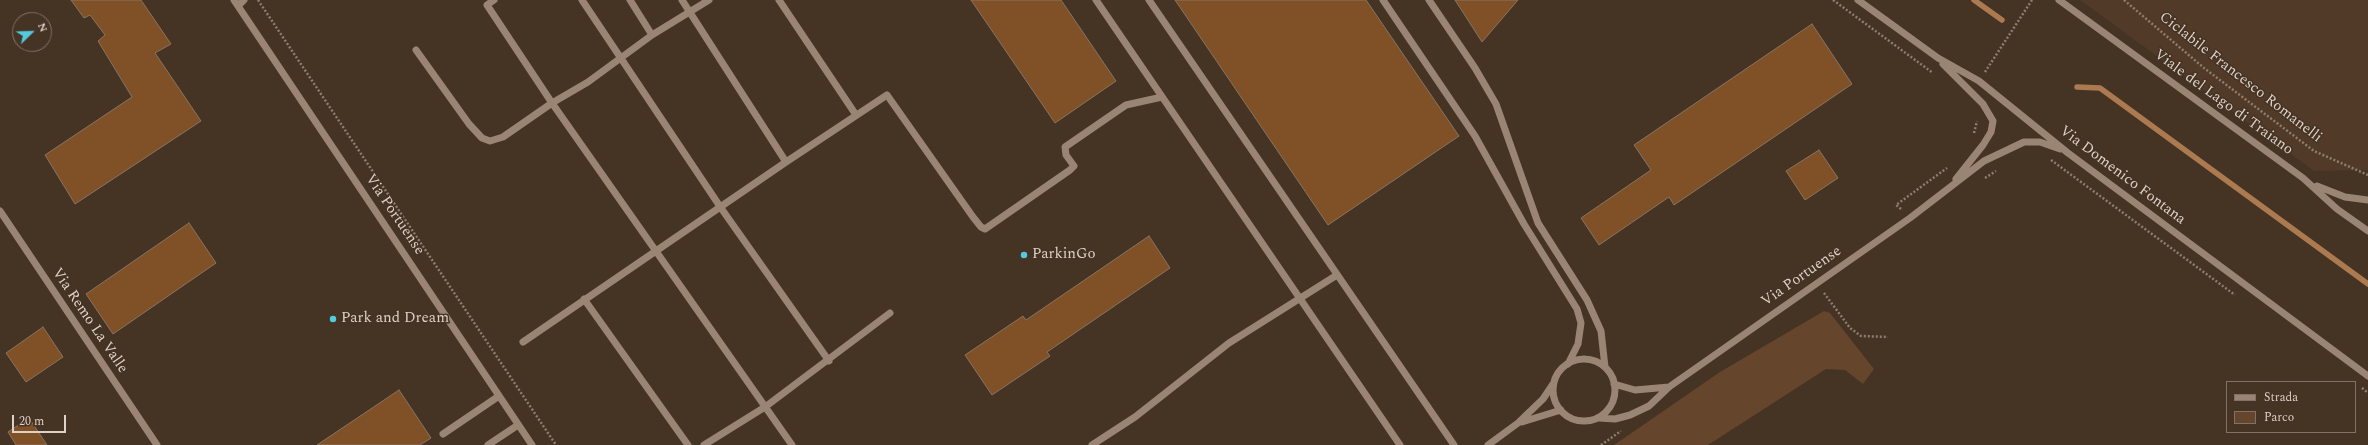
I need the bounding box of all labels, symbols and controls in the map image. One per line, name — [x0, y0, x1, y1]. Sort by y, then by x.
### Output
street label: Ciclabile Francesco Romanelli — [2155, 9, 2325, 147]
north arrow — [12, 12, 52, 52]
text: N — [33, 20, 52, 35]
street label: Viale del Lago di Traiano — [2150, 46, 2296, 160]
street label: Via Domenico Fontana — [2055, 123, 2189, 229]
street label: Via Portuense — [360, 171, 428, 259]
street label: Via Portuense — [1758, 243, 1846, 311]
place label: ParkinGo — [1032, 246, 1096, 264]
marker: ParkinGo — [1019, 250, 1029, 260]
street label: Via Remo La Valle — [47, 265, 131, 377]
place label: Park and Dream — [341, 310, 449, 328]
marker: Park and Dream — [328, 314, 338, 324]
legend — [2226, 381, 2356, 433]
text: Strada — [2264, 388, 2298, 407]
scale bar — [14, 407, 68, 433]
text: Parco — [2264, 408, 2294, 427]
text: 20 m — [19, 412, 44, 431]

